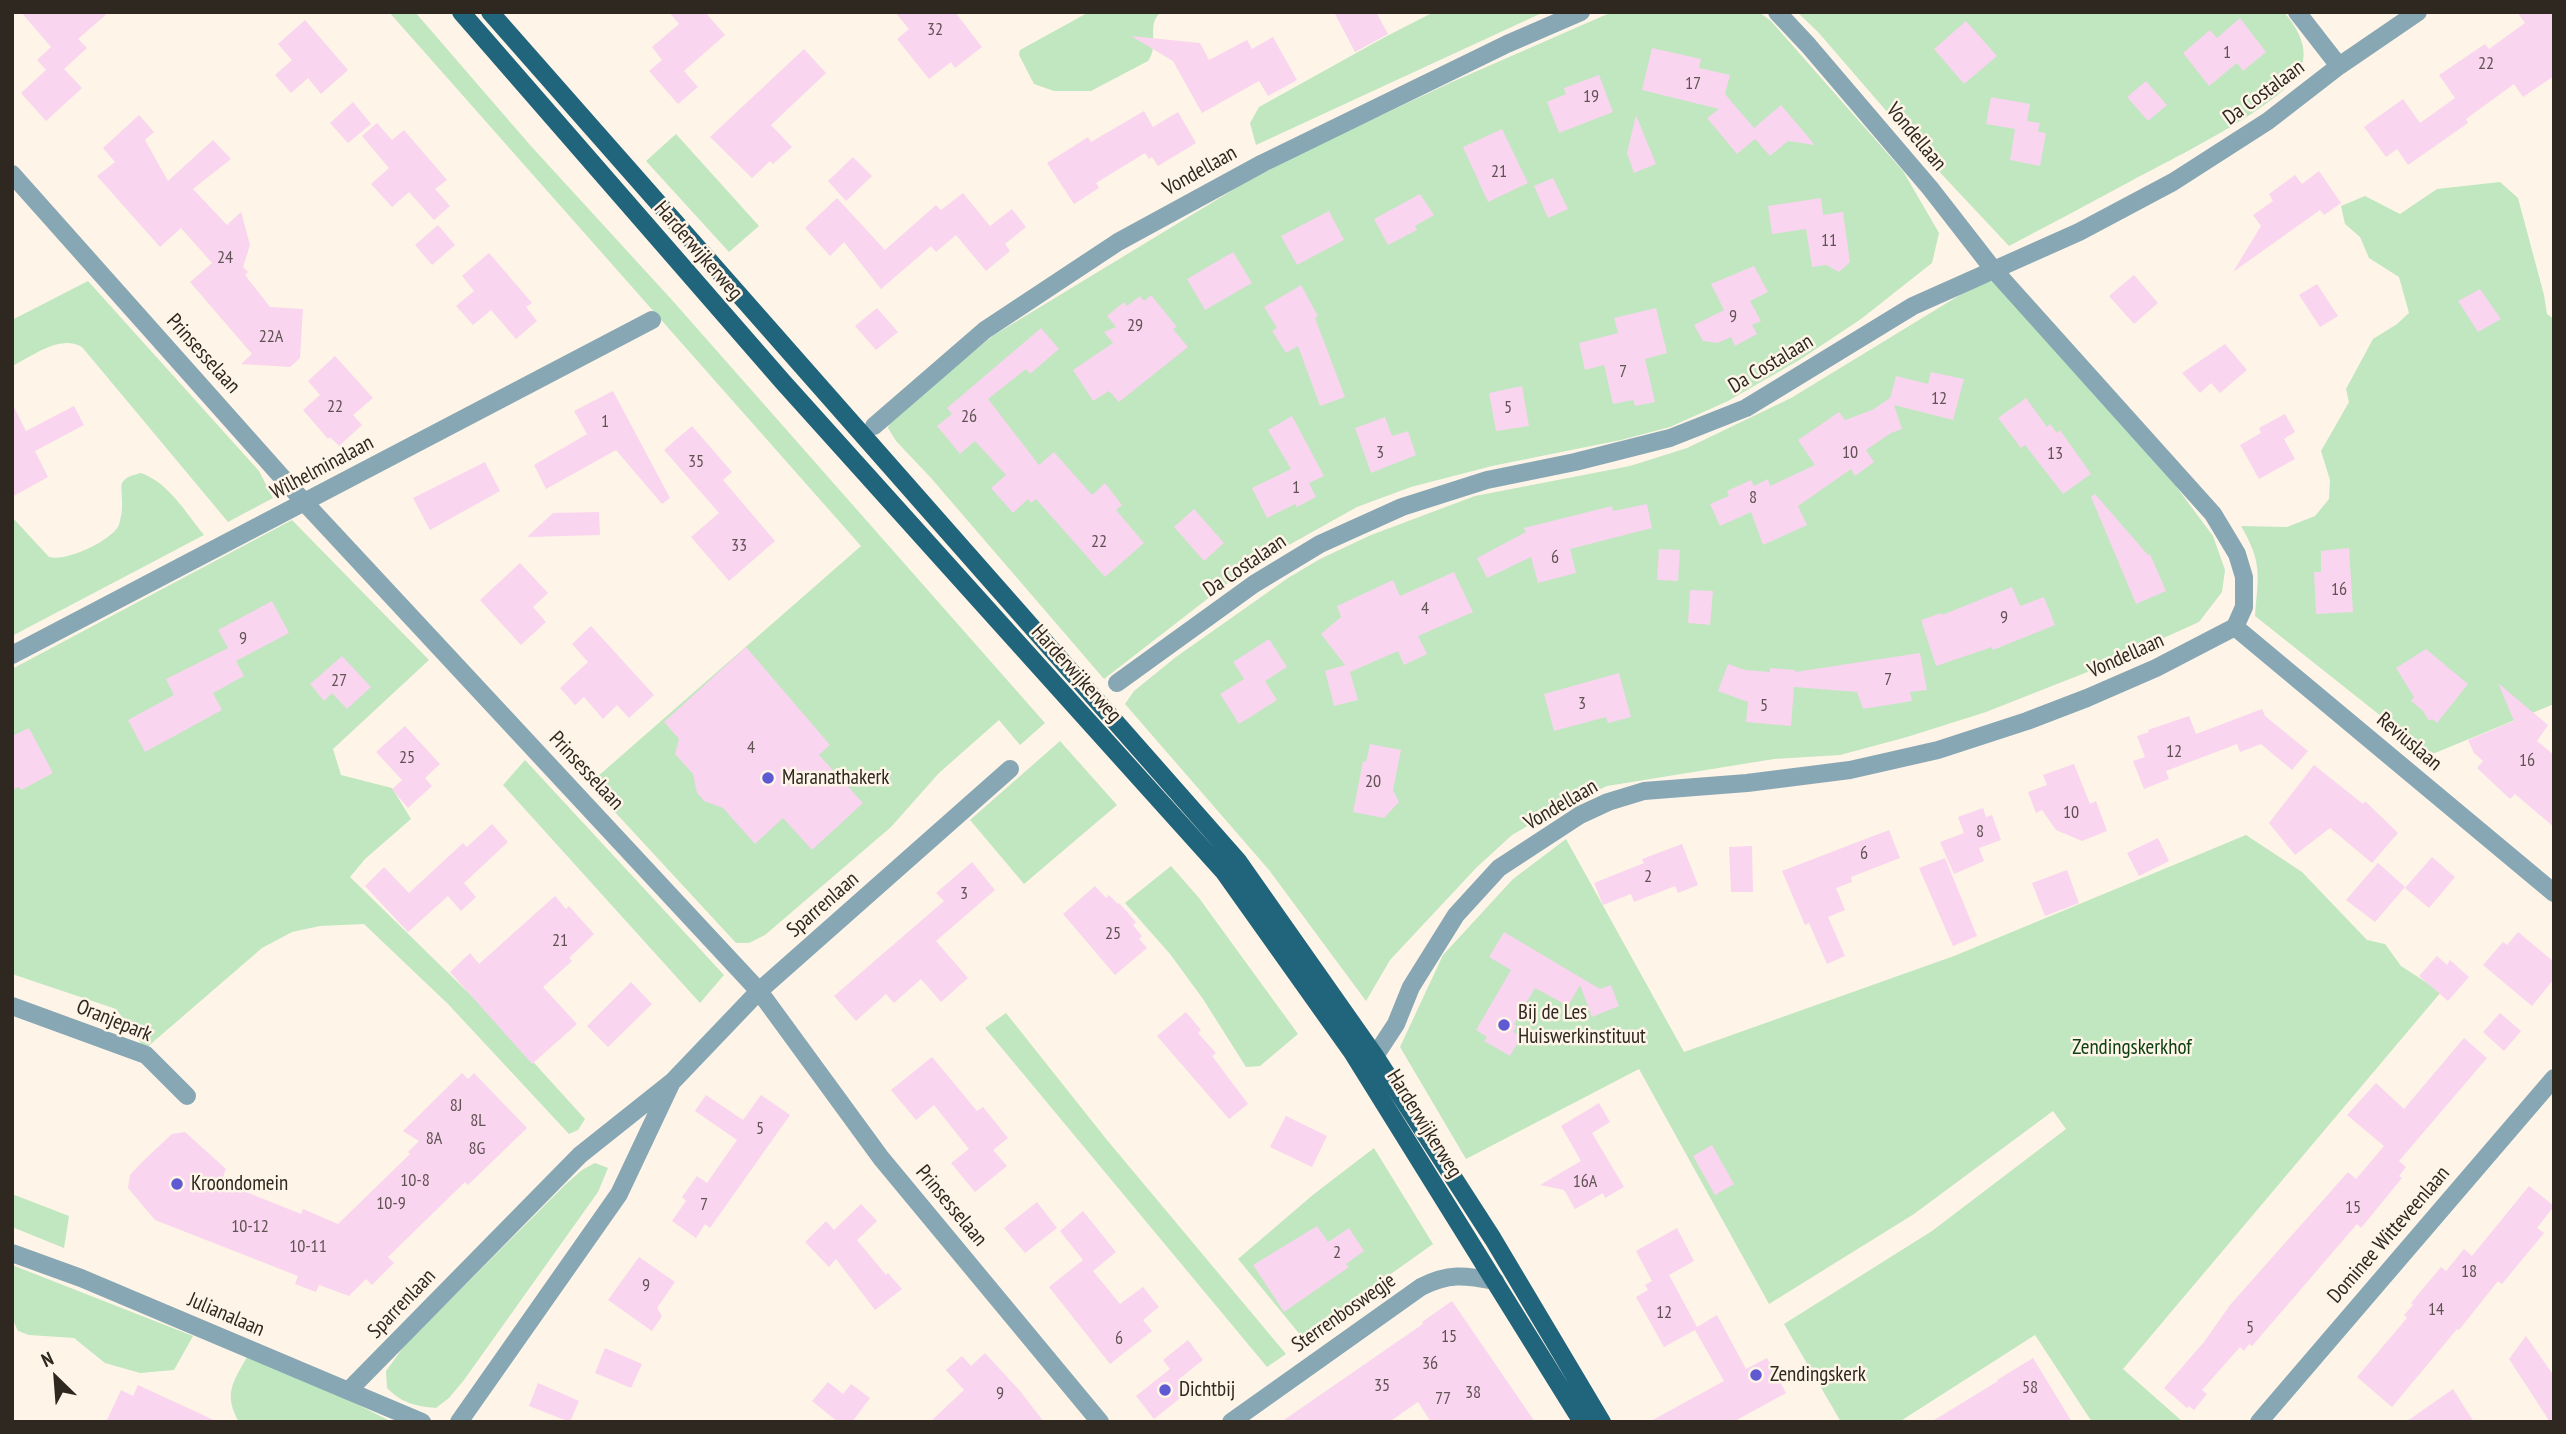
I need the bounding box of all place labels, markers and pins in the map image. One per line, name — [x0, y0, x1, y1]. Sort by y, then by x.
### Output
place label: Maranathakerk — [782, 765, 889, 791]
marker: Maranathakerk — [760, 770, 776, 786]
place label: Bij de Les Huiswerkinstituut — [1518, 1000, 1646, 1050]
marker: Bij de Les Huiswerkinstituut — [1496, 1017, 1512, 1033]
place label: Kroondomein — [191, 1171, 288, 1197]
marker: Kroondomein — [169, 1176, 185, 1192]
place label: Zendingskerk — [1770, 1362, 1866, 1388]
marker: Zendingskerk — [1748, 1367, 1764, 1383]
place label: Dichtbij — [1179, 1377, 1235, 1403]
marker: Dichtbij — [1157, 1382, 1173, 1398]

